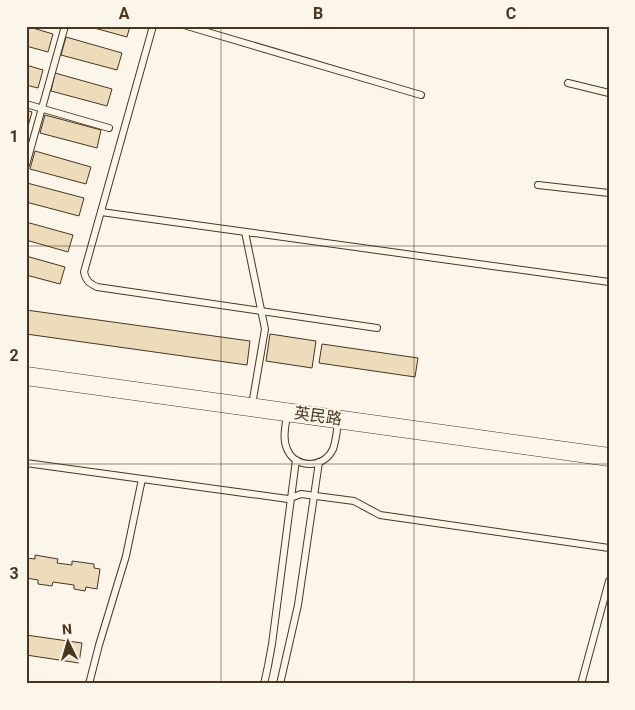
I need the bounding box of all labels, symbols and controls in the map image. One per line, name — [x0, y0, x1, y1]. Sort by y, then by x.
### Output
text: A — [119, 4, 130, 23]
text: B — [313, 4, 323, 23]
text: C — [506, 4, 516, 23]
text: 1 — [9, 127, 19, 146]
text: 2 — [9, 346, 19, 365]
street label: 英民路 — [293, 403, 343, 429]
text: 3 — [9, 564, 19, 583]
north arrow — [42, 618, 92, 668]
text: N — [61, 621, 72, 637]

